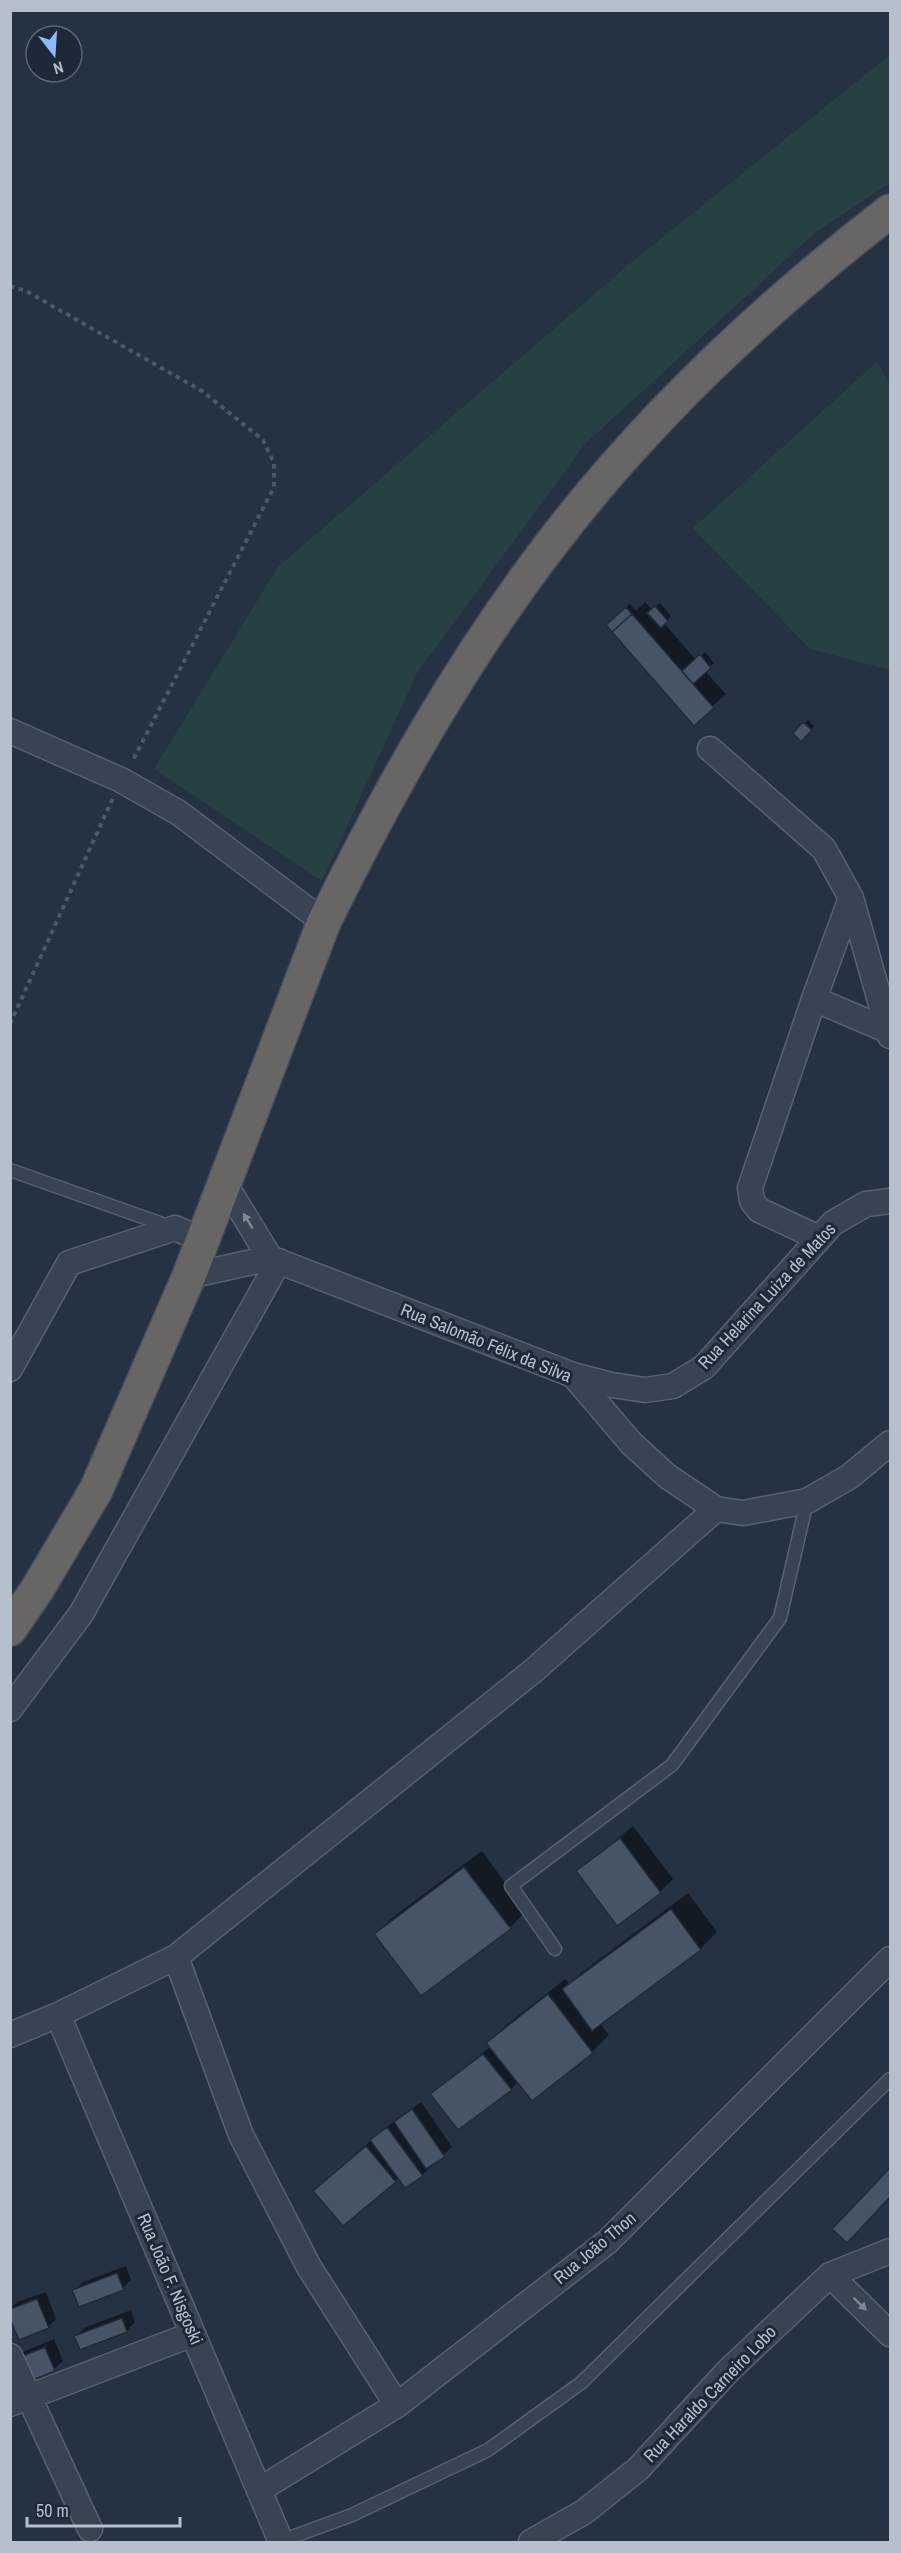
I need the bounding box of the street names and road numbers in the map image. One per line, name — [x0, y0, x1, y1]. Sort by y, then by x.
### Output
street label: Rua Helarina Luiza de Matos — [692, 1217, 841, 1374]
street label: Rua Salomão Félix da Silva — [397, 1297, 575, 1388]
street label: Rua João Thon — [548, 2206, 641, 2290]
street label: Rua João F. Nisgoski — [132, 2209, 209, 2348]
street label: Rua Haraldo Carneiro Lobo — [638, 2320, 782, 2468]

